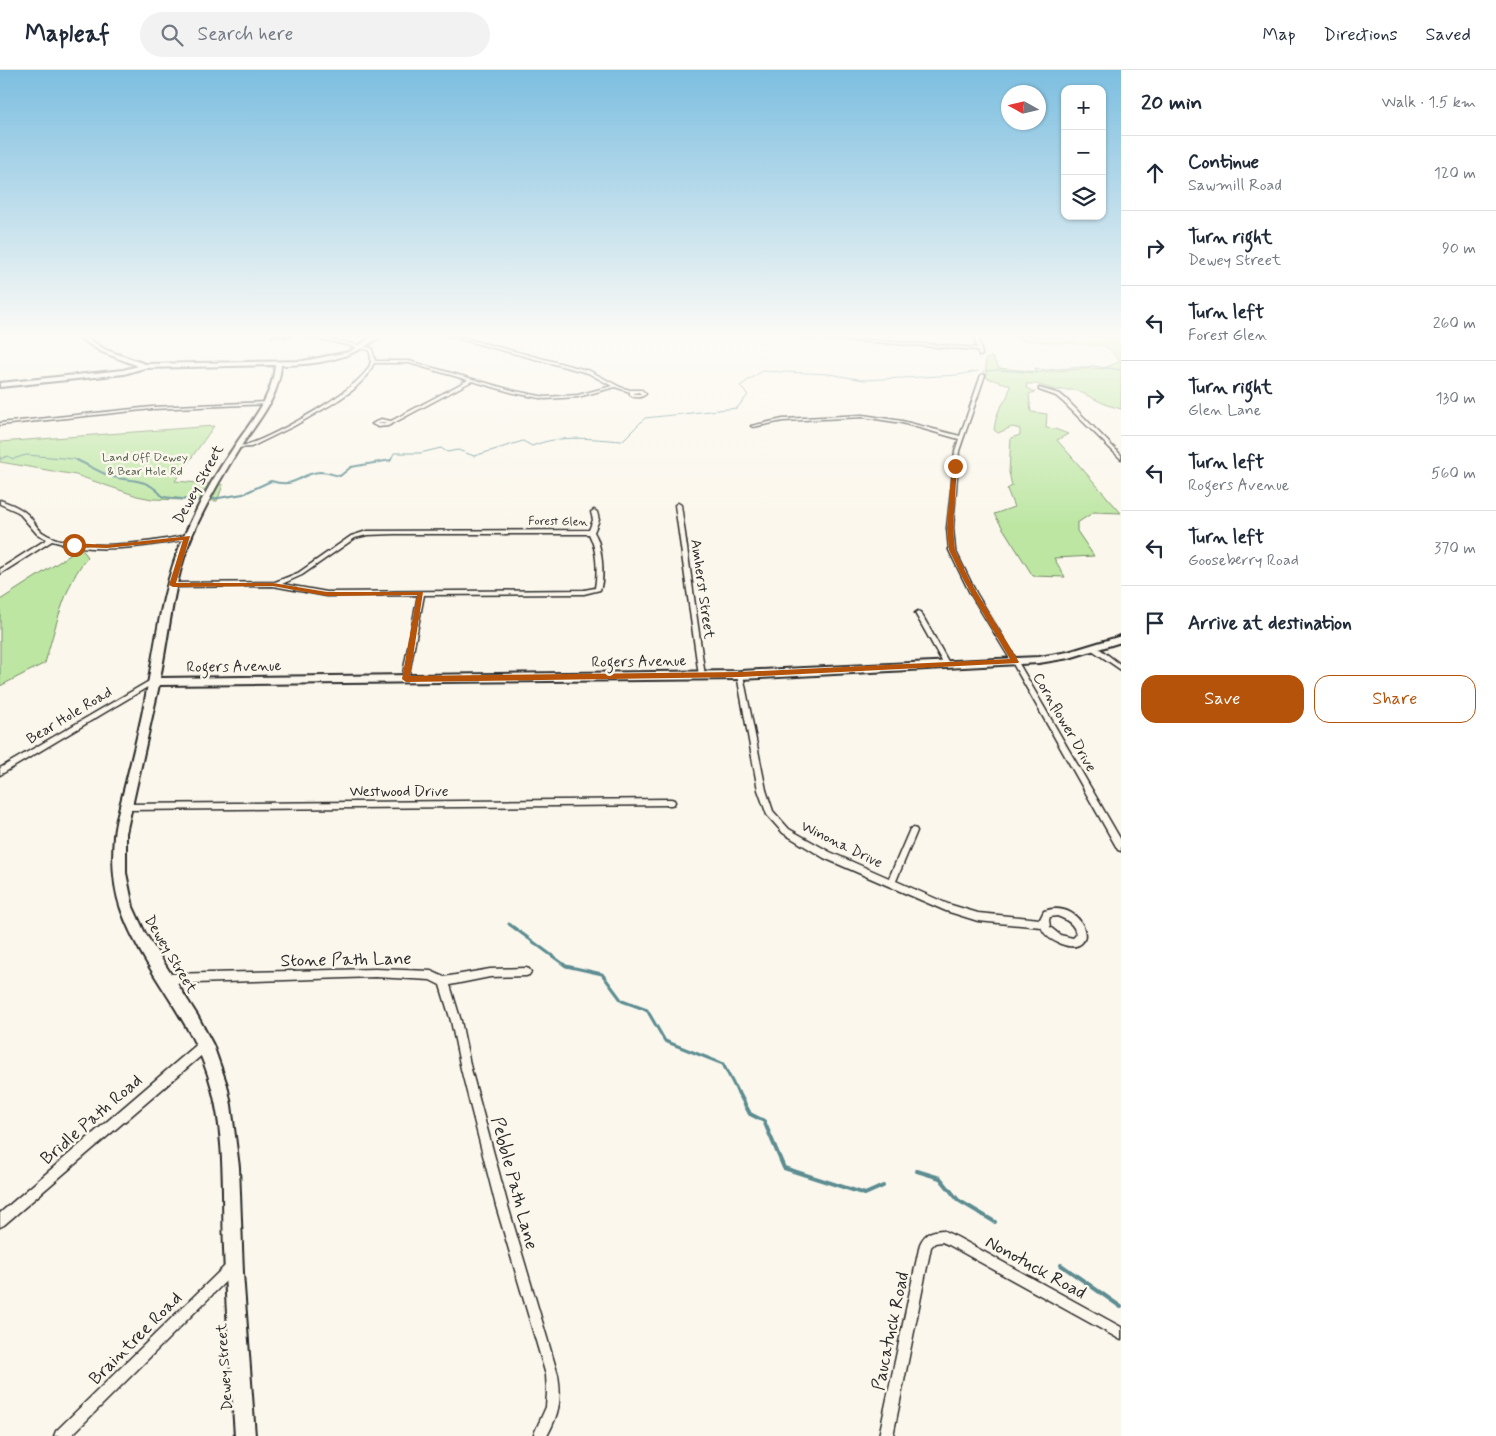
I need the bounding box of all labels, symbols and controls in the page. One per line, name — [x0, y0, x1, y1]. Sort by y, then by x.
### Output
search box — [140, 12, 490, 57]
text: Mapleaf — [25, 19, 110, 50]
icon: search — [158, 21, 186, 49]
text: Search here — [198, 22, 293, 47]
text: Map — [1263, 23, 1296, 47]
text: Directions — [1324, 23, 1398, 47]
text: Saved — [1426, 23, 1471, 47]
north arrow — [1001, 85, 1046, 130]
map controls — [1061, 85, 1106, 220]
button: + — [1061, 85, 1106, 130]
text: 20 min — [1141, 89, 1202, 117]
text: Walk · 1.5 km — [1381, 92, 1476, 113]
button: − — [1061, 130, 1106, 175]
text: Continue — [1188, 150, 1259, 175]
icon: ahead — [1141, 159, 1169, 187]
text: 120 m — [1434, 163, 1476, 184]
button: layers — [1061, 175, 1106, 220]
text: Sawmill Road — [1188, 175, 1282, 196]
text: Turn right — [1188, 225, 1272, 250]
icon: right — [1141, 234, 1169, 262]
text: 90 m — [1442, 238, 1476, 259]
text: Dewey Street — [1188, 250, 1281, 271]
text: Turn left — [1188, 300, 1264, 325]
icon: left — [1141, 309, 1169, 337]
text: 260 m — [1433, 313, 1476, 334]
text: Forest Glen — [1188, 325, 1267, 346]
text: Turn right — [1188, 375, 1272, 400]
icon: right — [1141, 384, 1169, 412]
text: 130 m — [1435, 388, 1476, 409]
text: Glen Lane — [1188, 400, 1261, 421]
street label: Dewey Street — [169, 441, 229, 528]
park label: Land Off Dewey & Bear Hole Rd — [102, 450, 188, 480]
text: Turn left — [1188, 450, 1264, 475]
route end — [944, 455, 967, 478]
icon: left — [1141, 459, 1169, 487]
text: 560 m — [1431, 463, 1476, 484]
text: Rogers Avenue — [1188, 475, 1289, 496]
street label: Forest Glen — [528, 513, 588, 531]
text: Turn left — [1188, 525, 1264, 550]
route start — [63, 534, 86, 557]
icon: left — [1141, 534, 1169, 562]
street label: Amherst Street — [685, 538, 719, 641]
text: 370 m — [1434, 538, 1476, 559]
text: Gooseberry Road — [1188, 550, 1299, 571]
icon: arrive — [1141, 609, 1169, 637]
text: Arrive at destination — [1188, 611, 1352, 636]
street label: Rogers Avenue — [591, 651, 687, 674]
street label: Rogers Avenue — [186, 656, 282, 679]
street label: Cornflower Drive — [1028, 669, 1101, 776]
button: Save — [1141, 675, 1304, 723]
button: Share — [1314, 675, 1476, 723]
street label: Bear Hole Road — [23, 682, 116, 749]
street label: Westwood Drive — [349, 782, 449, 802]
street label: Winona Drive — [797, 817, 886, 873]
street label: Dewey Street — [139, 912, 201, 997]
street label: Stone Path Lane — [280, 947, 412, 973]
street label: Bridle Path Road — [36, 1069, 148, 1171]
street label: Pebble Path Lane — [485, 1114, 543, 1252]
street label: Nonotuck Road — [981, 1230, 1090, 1305]
street label: Paucatuck Road — [867, 1270, 915, 1393]
street label: Braintree Road — [84, 1287, 187, 1390]
street label: Dewey Street — [212, 1322, 238, 1411]

